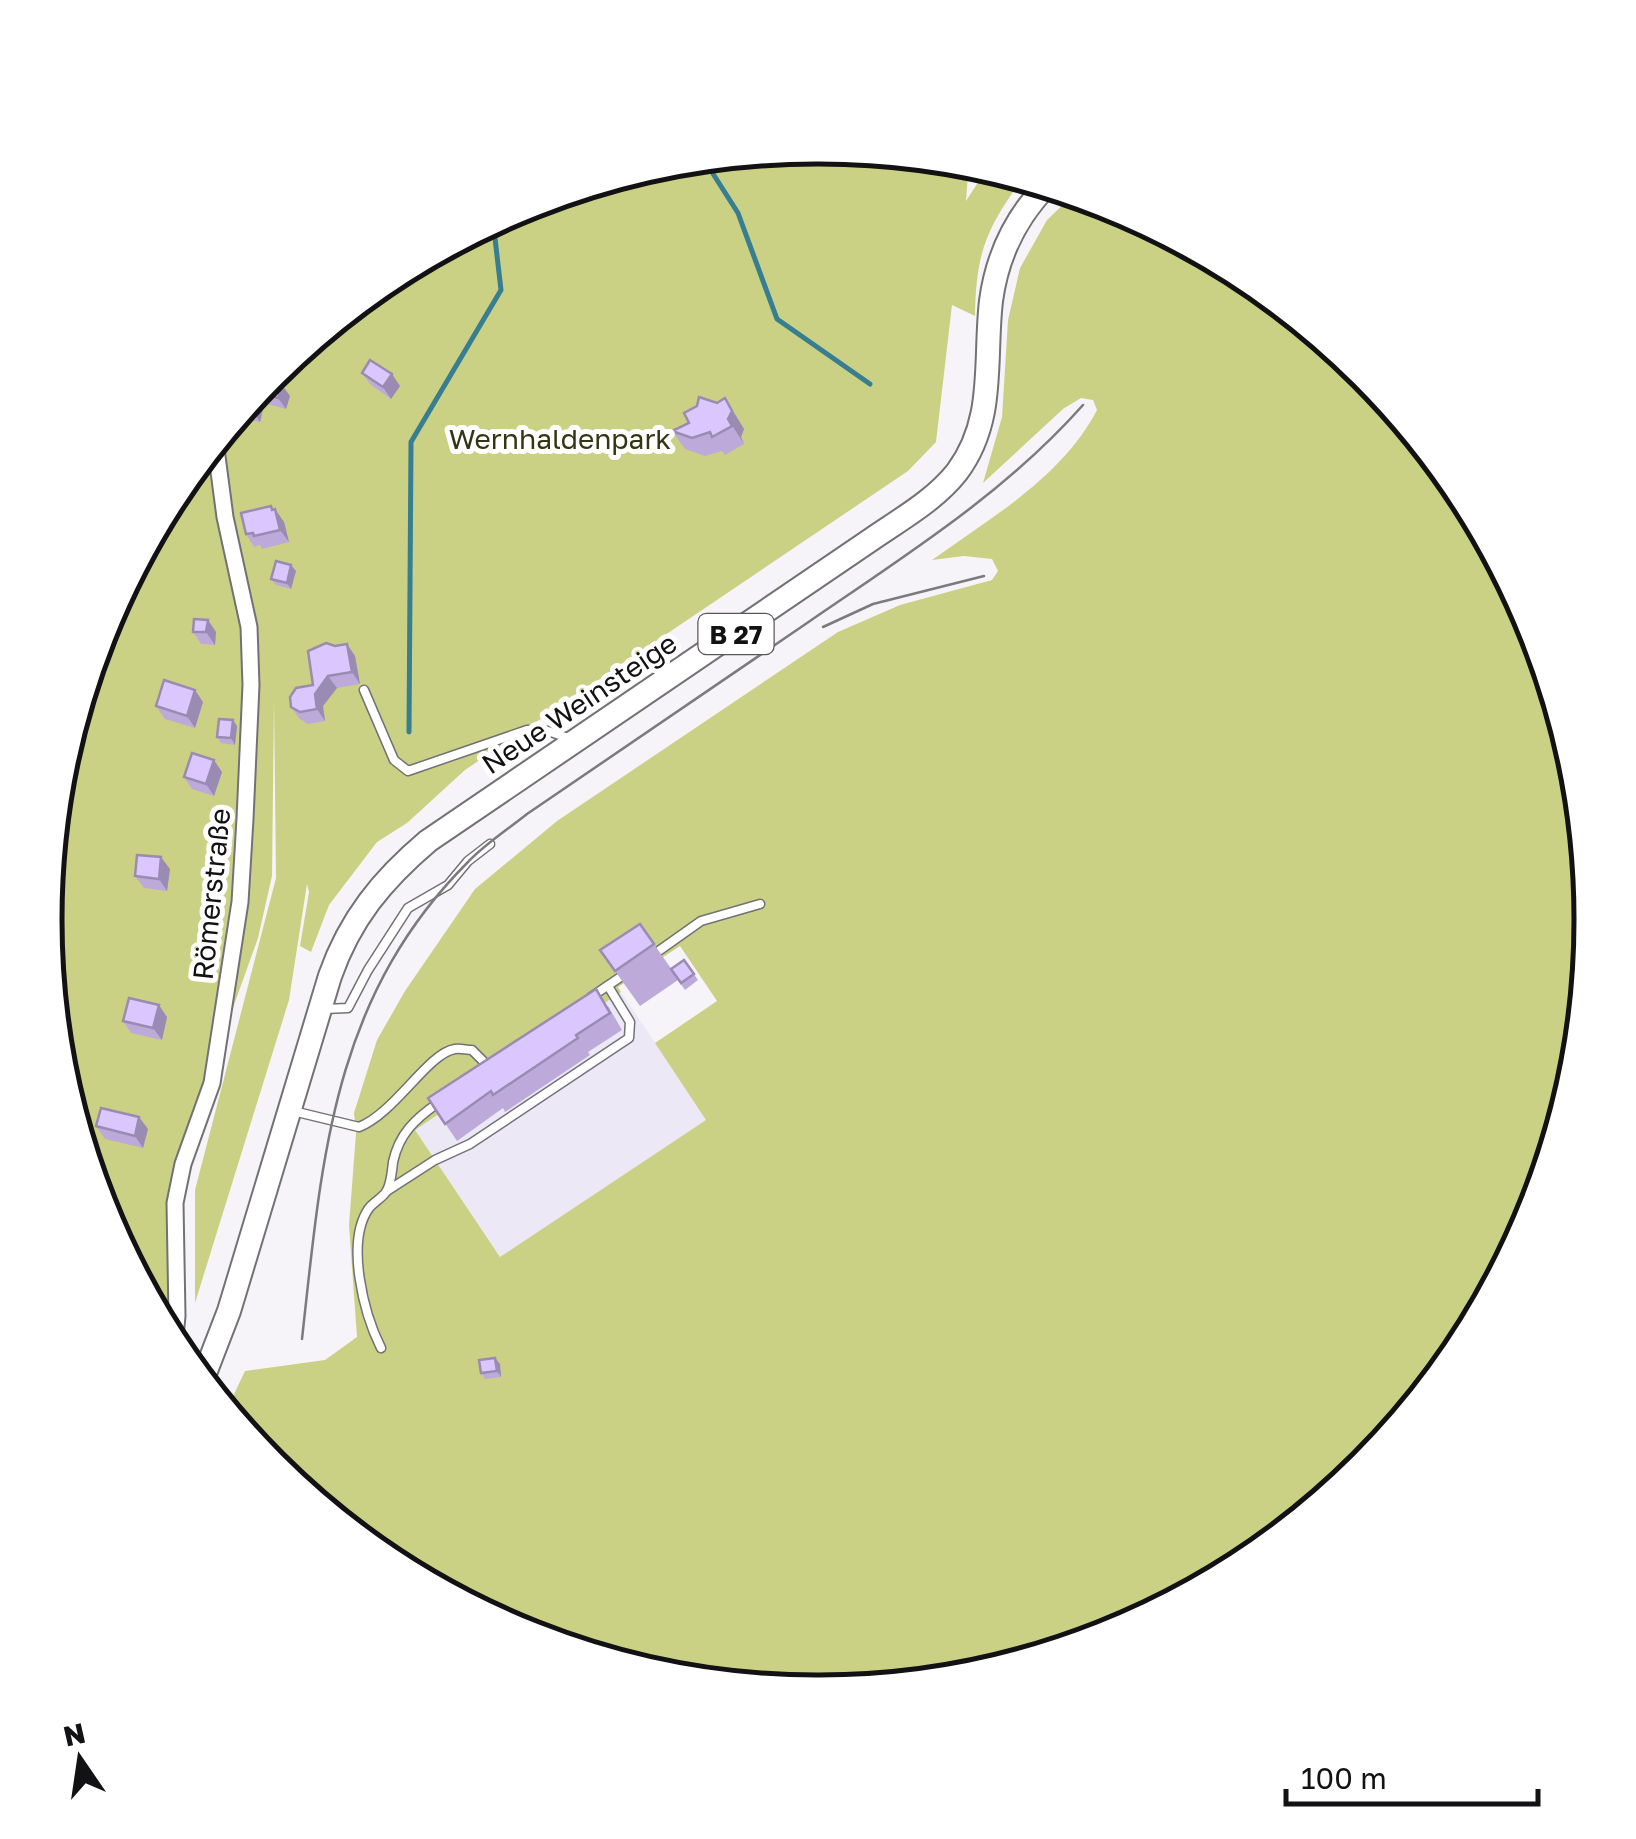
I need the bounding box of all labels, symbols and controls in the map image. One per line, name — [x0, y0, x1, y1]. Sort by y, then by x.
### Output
park label: Wernhaldenpark — [449, 422, 671, 455]
road number: B 27 — [698, 614, 774, 654]
street label: Neue Weinsteige — [475, 626, 683, 780]
street label: Römerstraße — [186, 807, 236, 981]
north arrow — [30, 1709, 130, 1809]
text: N — [60, 1716, 88, 1753]
scale bar — [1286, 1744, 1538, 1806]
text: 100 m — [1301, 1760, 1387, 1796]

